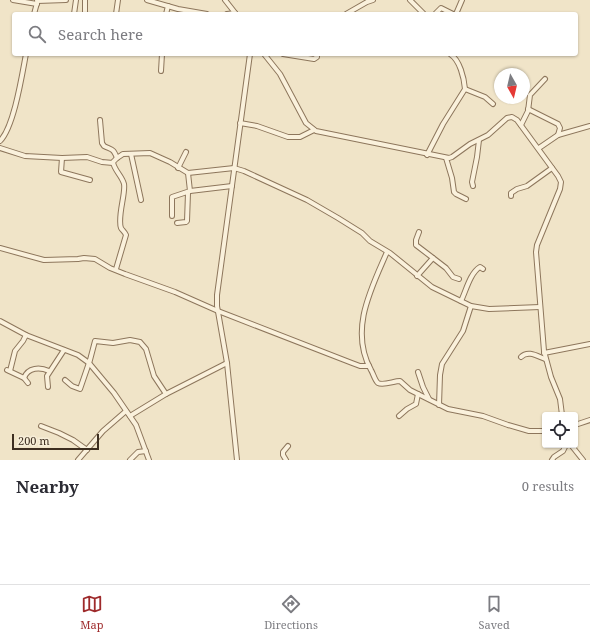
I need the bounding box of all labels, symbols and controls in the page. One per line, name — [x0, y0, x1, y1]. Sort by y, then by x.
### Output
search box — [12, 12, 578, 56]
icon: search — [26, 23, 48, 45]
text: Search here — [58, 24, 143, 44]
north arrow — [494, 68, 530, 104]
map controls — [542, 412, 578, 448]
button: locate — [542, 412, 578, 448]
scale bar — [12, 432, 99, 451]
text: 200 m — [18, 433, 50, 448]
text: Nearby — [16, 475, 79, 498]
text: 0 results — [522, 477, 574, 495]
tab: Map — [80, 593, 104, 632]
tab: Directions — [264, 593, 318, 632]
tab: Saved — [479, 593, 510, 632]

